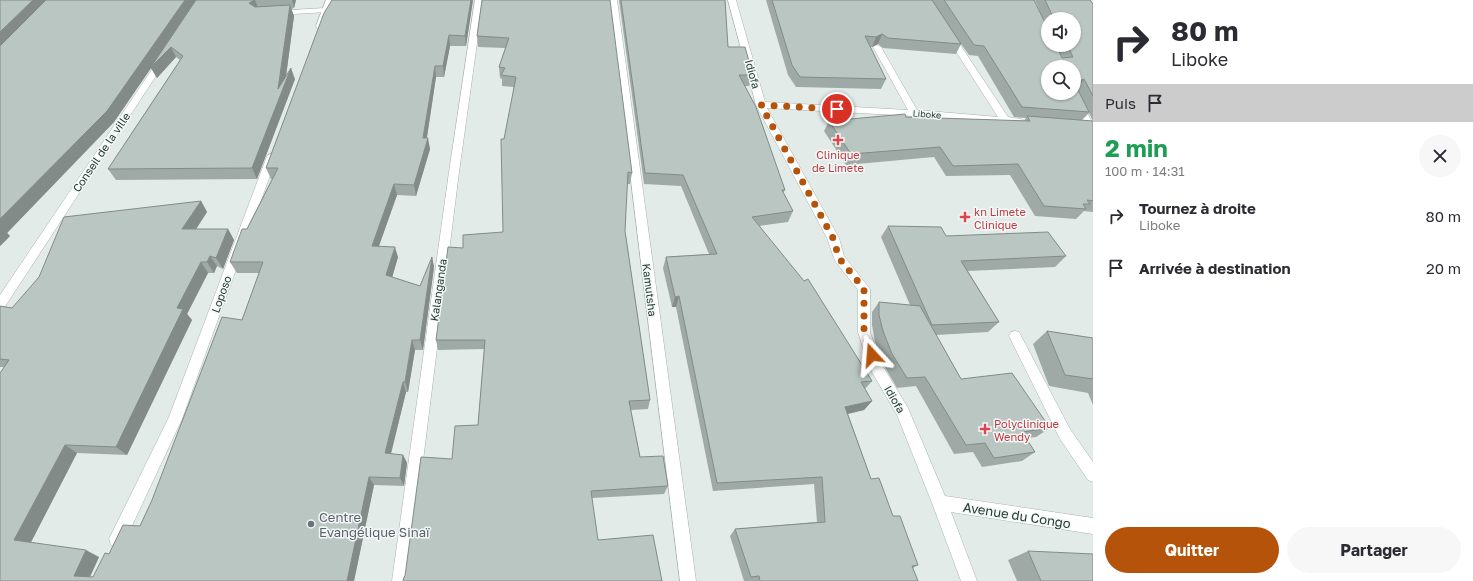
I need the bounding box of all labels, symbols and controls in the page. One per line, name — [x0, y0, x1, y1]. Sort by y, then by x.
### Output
map controls — [1041, 12, 1081, 100]
button: sound — [1041, 12, 1081, 52]
text: 80 m — [1171, 14, 1239, 47]
icon: right — [1105, 16, 1157, 68]
text: Liboke — [1171, 48, 1228, 70]
street label: Idiofa — [743, 58, 763, 90]
button: search — [1041, 60, 1081, 100]
pin — [820, 92, 854, 126]
icon: arrive — [1144, 92, 1166, 114]
text: Puis — [1105, 94, 1136, 112]
icon: arrive — [826, 98, 848, 120]
street label: Liboke — [912, 108, 942, 120]
street label: Conseil de la ville — [70, 110, 132, 194]
text: 2 min — [1105, 133, 1168, 162]
marker: Clinique de Limete — [832, 134, 844, 146]
button: close — [1419, 135, 1461, 177]
place label: Clinique de Limete — [812, 148, 864, 174]
text: 100 m · 14:31 — [1105, 163, 1185, 179]
text: Tournez à droite — [1139, 199, 1256, 217]
place label: kn Limete Clinique — [974, 205, 1026, 231]
icon: right — [1105, 205, 1127, 227]
text: 80 m — [1426, 207, 1461, 225]
marker: kn Limete Clinique — [959, 211, 971, 223]
text: Liboke — [1139, 217, 1180, 233]
icon: arrive — [1105, 257, 1127, 279]
street label: Kalanganda — [427, 258, 449, 322]
text: Arrivée à destination — [1139, 259, 1291, 277]
text: 20 m — [1426, 259, 1461, 277]
street label: Kamutsha — [640, 263, 660, 317]
street label: Loposo — [208, 273, 234, 314]
position arrow — [851, 334, 893, 376]
street label: Idiofa — [882, 383, 908, 415]
place label: Polyclinique Wendy — [994, 417, 1059, 443]
marker: Polyclinique Wendy — [979, 423, 991, 435]
street label: Avenue du Congo — [962, 499, 1072, 531]
place label: Centre Evangélique Sinaï — [319, 509, 430, 540]
marker: Centre Evangélique Sinaï — [306, 519, 316, 529]
button: Quitter — [1105, 527, 1279, 573]
button: Partager — [1287, 527, 1461, 573]

